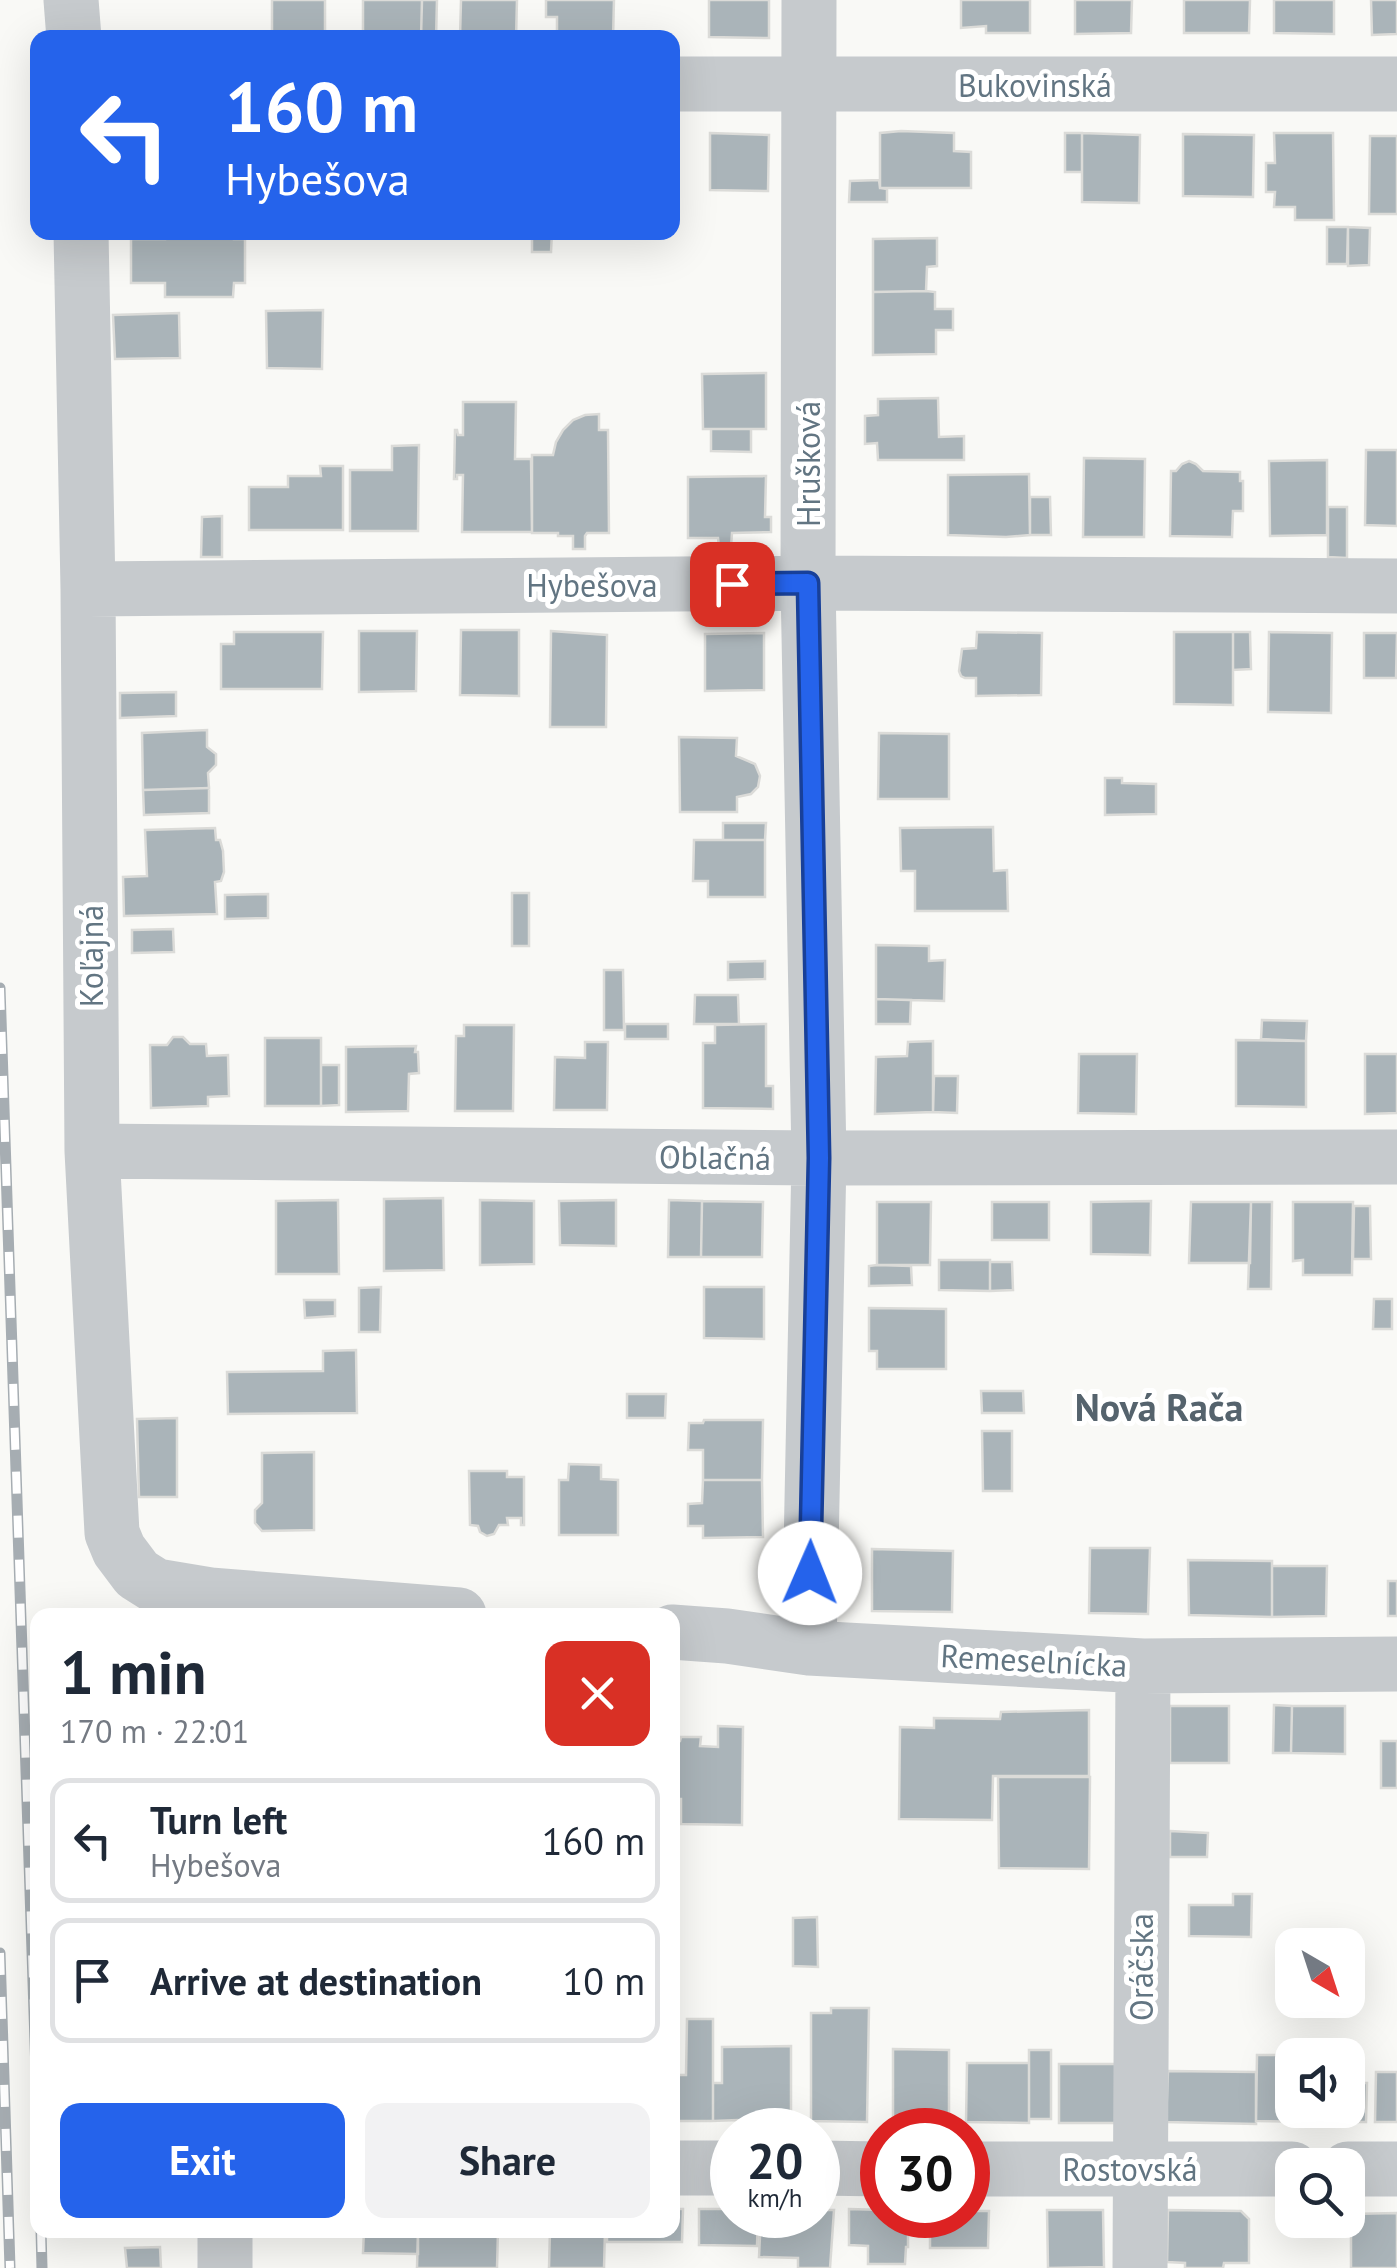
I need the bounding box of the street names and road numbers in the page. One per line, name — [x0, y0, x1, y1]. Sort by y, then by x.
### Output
street label: Bukovinská — [958, 64, 1112, 106]
street label: Hrušková — [787, 401, 829, 527]
street label: Hybešova — [526, 564, 658, 606]
street label: Koľajná — [70, 905, 112, 1007]
street label: Oblačná — [659, 1135, 771, 1179]
street label: Remeselnícka — [940, 1634, 1128, 1686]
street label: Oráčska — [1120, 1913, 1162, 2021]
street label: Rostovská — [1062, 2148, 1198, 2190]

